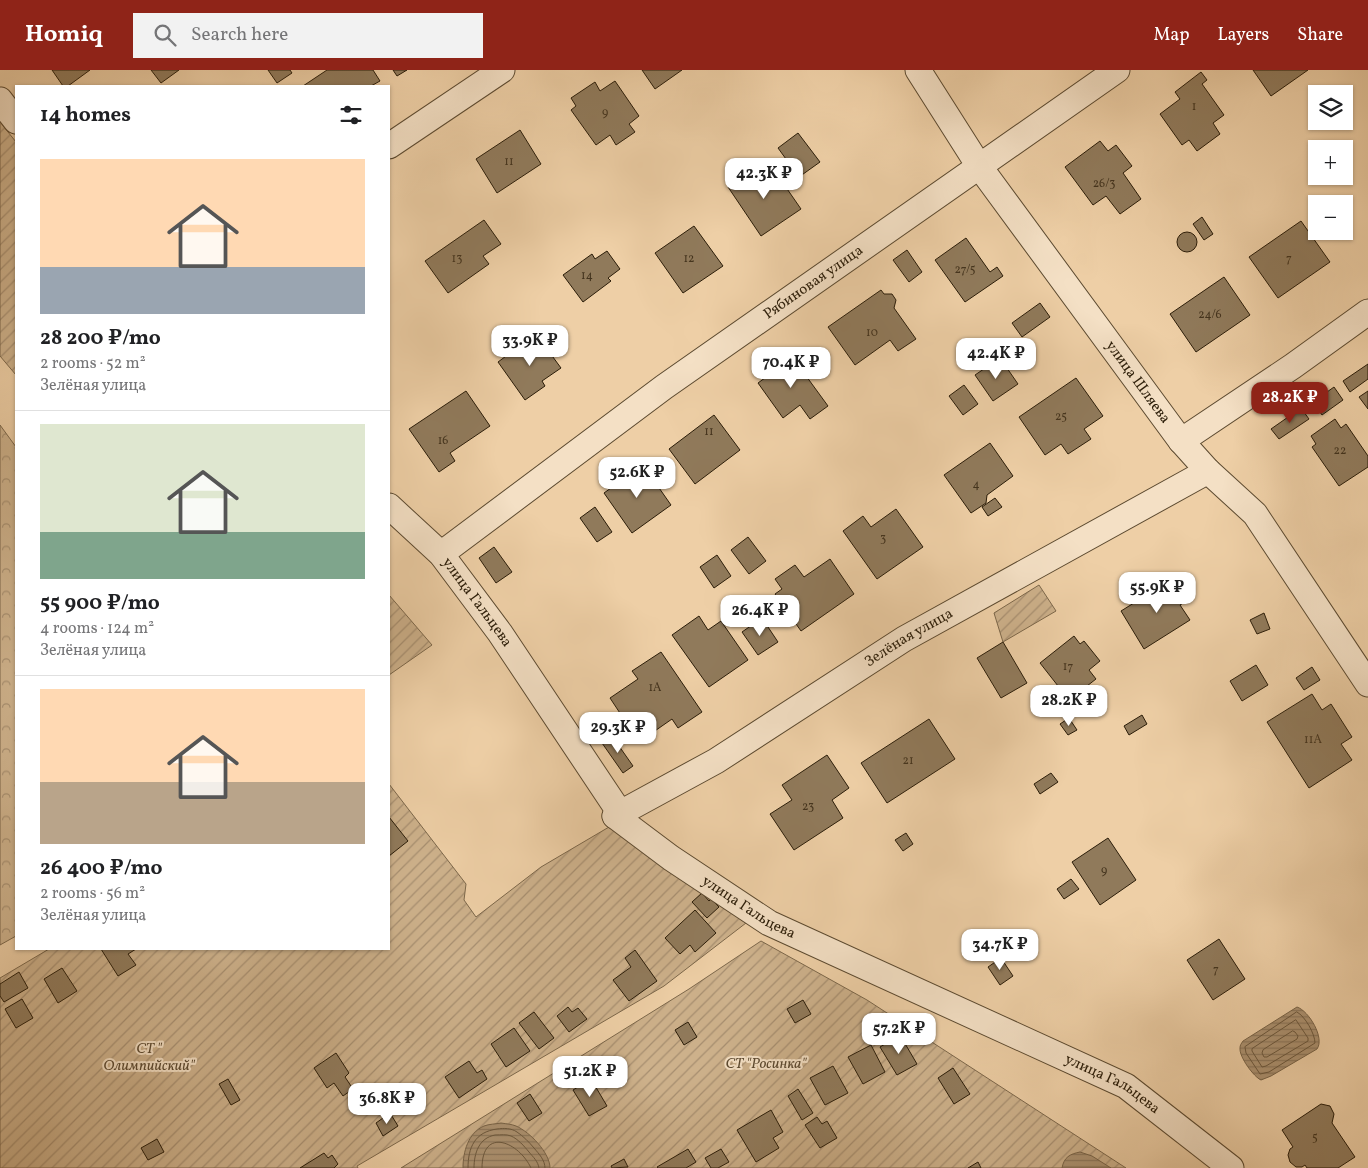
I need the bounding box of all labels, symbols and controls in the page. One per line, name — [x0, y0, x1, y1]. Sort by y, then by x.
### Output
search box — [133, 13, 483, 58]
text: Homiq — [25, 18, 103, 52]
icon: search — [151, 21, 179, 49]
text: Search here — [191, 22, 288, 48]
text: Map — [1153, 23, 1189, 48]
text: Layers — [1217, 23, 1269, 48]
text: Share — [1297, 23, 1343, 48]
map controls — [1308, 85, 1353, 240]
button: layers — [1308, 85, 1353, 130]
house number: 1 — [1192, 99, 1196, 115]
text: 14 homes — [40, 101, 131, 130]
icon: filters — [337, 101, 365, 129]
house number: 9 — [602, 105, 608, 121]
button: + — [1308, 140, 1353, 185]
house number: 11 — [504, 154, 514, 170]
pin: 42.3K ₽ — [718, 158, 810, 200]
text: 42.3K ₽ — [736, 163, 792, 185]
house number: 26/3 — [1093, 176, 1115, 192]
icon: home — [158, 191, 248, 281]
button: − — [1308, 195, 1353, 240]
street label: Рябиновая улица — [759, 240, 868, 325]
house number: 13 — [452, 251, 462, 267]
house number: 12 — [683, 251, 695, 267]
house number: 7 — [1286, 251, 1292, 267]
house number: 27/5 — [955, 262, 976, 278]
house number: 14 — [581, 268, 593, 284]
house number: 24/6 — [1198, 307, 1222, 323]
text: 28 200 ₽/mo — [40, 324, 161, 353]
pin: 33.9K ₽ — [484, 324, 576, 367]
house number: 10 — [866, 325, 878, 341]
text: 33.9K ₽ — [502, 330, 558, 352]
street label: улица Шляева — [1100, 336, 1175, 428]
pin: 42.4K ₽ — [950, 338, 1042, 380]
text: 42.4K ₽ — [967, 343, 1025, 365]
pin: 70.4K ₽ — [745, 346, 837, 389]
text: 70.4K ₽ — [763, 352, 819, 374]
text: 2 rooms · 52 m² — [40, 353, 146, 375]
text: Зелёная улица — [40, 375, 146, 397]
pin: 28.2K ₽ — [1244, 382, 1336, 424]
text: 28.2K ₽ — [1262, 387, 1318, 409]
house number: 25 — [1055, 409, 1067, 425]
house number: 11 — [704, 424, 714, 440]
house number: 16 — [438, 433, 448, 449]
house number: 22 — [1334, 443, 1346, 459]
pin: 52.6K ₽ — [591, 456, 683, 499]
icon: home — [158, 457, 248, 547]
text: 52.6K ₽ — [609, 462, 665, 484]
house number: 4 — [972, 477, 980, 493]
house number: 3 — [880, 531, 886, 547]
street label: улица Гальцева — [437, 553, 517, 651]
pin: 55.9K ₽ — [1111, 572, 1203, 614]
text: 55.9K ₽ — [1130, 577, 1184, 599]
text: 55 900 ₽/mo — [40, 589, 160, 618]
pin: 26.4K ₽ — [714, 594, 806, 637]
text: 26.4K ₽ — [731, 600, 789, 622]
street label: Зелёная улица — [861, 603, 957, 672]
text: 4 rooms · 124 m² — [40, 618, 154, 640]
text: Зелёная улица — [40, 640, 146, 662]
house number: 17 — [1063, 659, 1073, 675]
house number: 1А — [648, 680, 662, 696]
pin: 28.2K ₽ — [1023, 684, 1115, 727]
text: 28.2K ₽ — [1041, 690, 1097, 712]
pin: 29.3K ₽ — [572, 712, 664, 754]
text: 29.3K ₽ — [590, 717, 646, 739]
icon: home — [158, 722, 248, 812]
house number: 11А — [1304, 732, 1322, 748]
house number: 21 — [902, 753, 914, 769]
house number: 23 — [802, 799, 814, 815]
text: 26 400 ₽/mo — [40, 854, 162, 883]
house number: 9 — [1101, 863, 1107, 879]
street label: улица Гальцева — [698, 871, 799, 944]
text: 2 rooms · 56 m² — [40, 883, 145, 905]
text: Зелёная улица — [40, 905, 146, 927]
pin: 34.7K ₽ — [954, 928, 1046, 971]
text: 34.7K ₽ — [972, 934, 1028, 956]
house number: 7 — [1213, 962, 1219, 978]
pin: 57.2K ₽ — [853, 1012, 945, 1055]
text: 57.2K ₽ — [873, 1018, 925, 1040]
park label: СТ " Олимпийский" — [103, 1039, 196, 1077]
street label: улица Гальцева — [1061, 1049, 1164, 1119]
park label: СТ "Росинка" — [726, 1054, 807, 1075]
pin: 51.2K ₽ — [544, 1056, 636, 1098]
text: 51.2K ₽ — [564, 1061, 616, 1083]
pin: 36.8K ₽ — [341, 1082, 433, 1125]
text: 36.8K ₽ — [359, 1088, 415, 1110]
house number: 5 — [1312, 1130, 1318, 1146]

